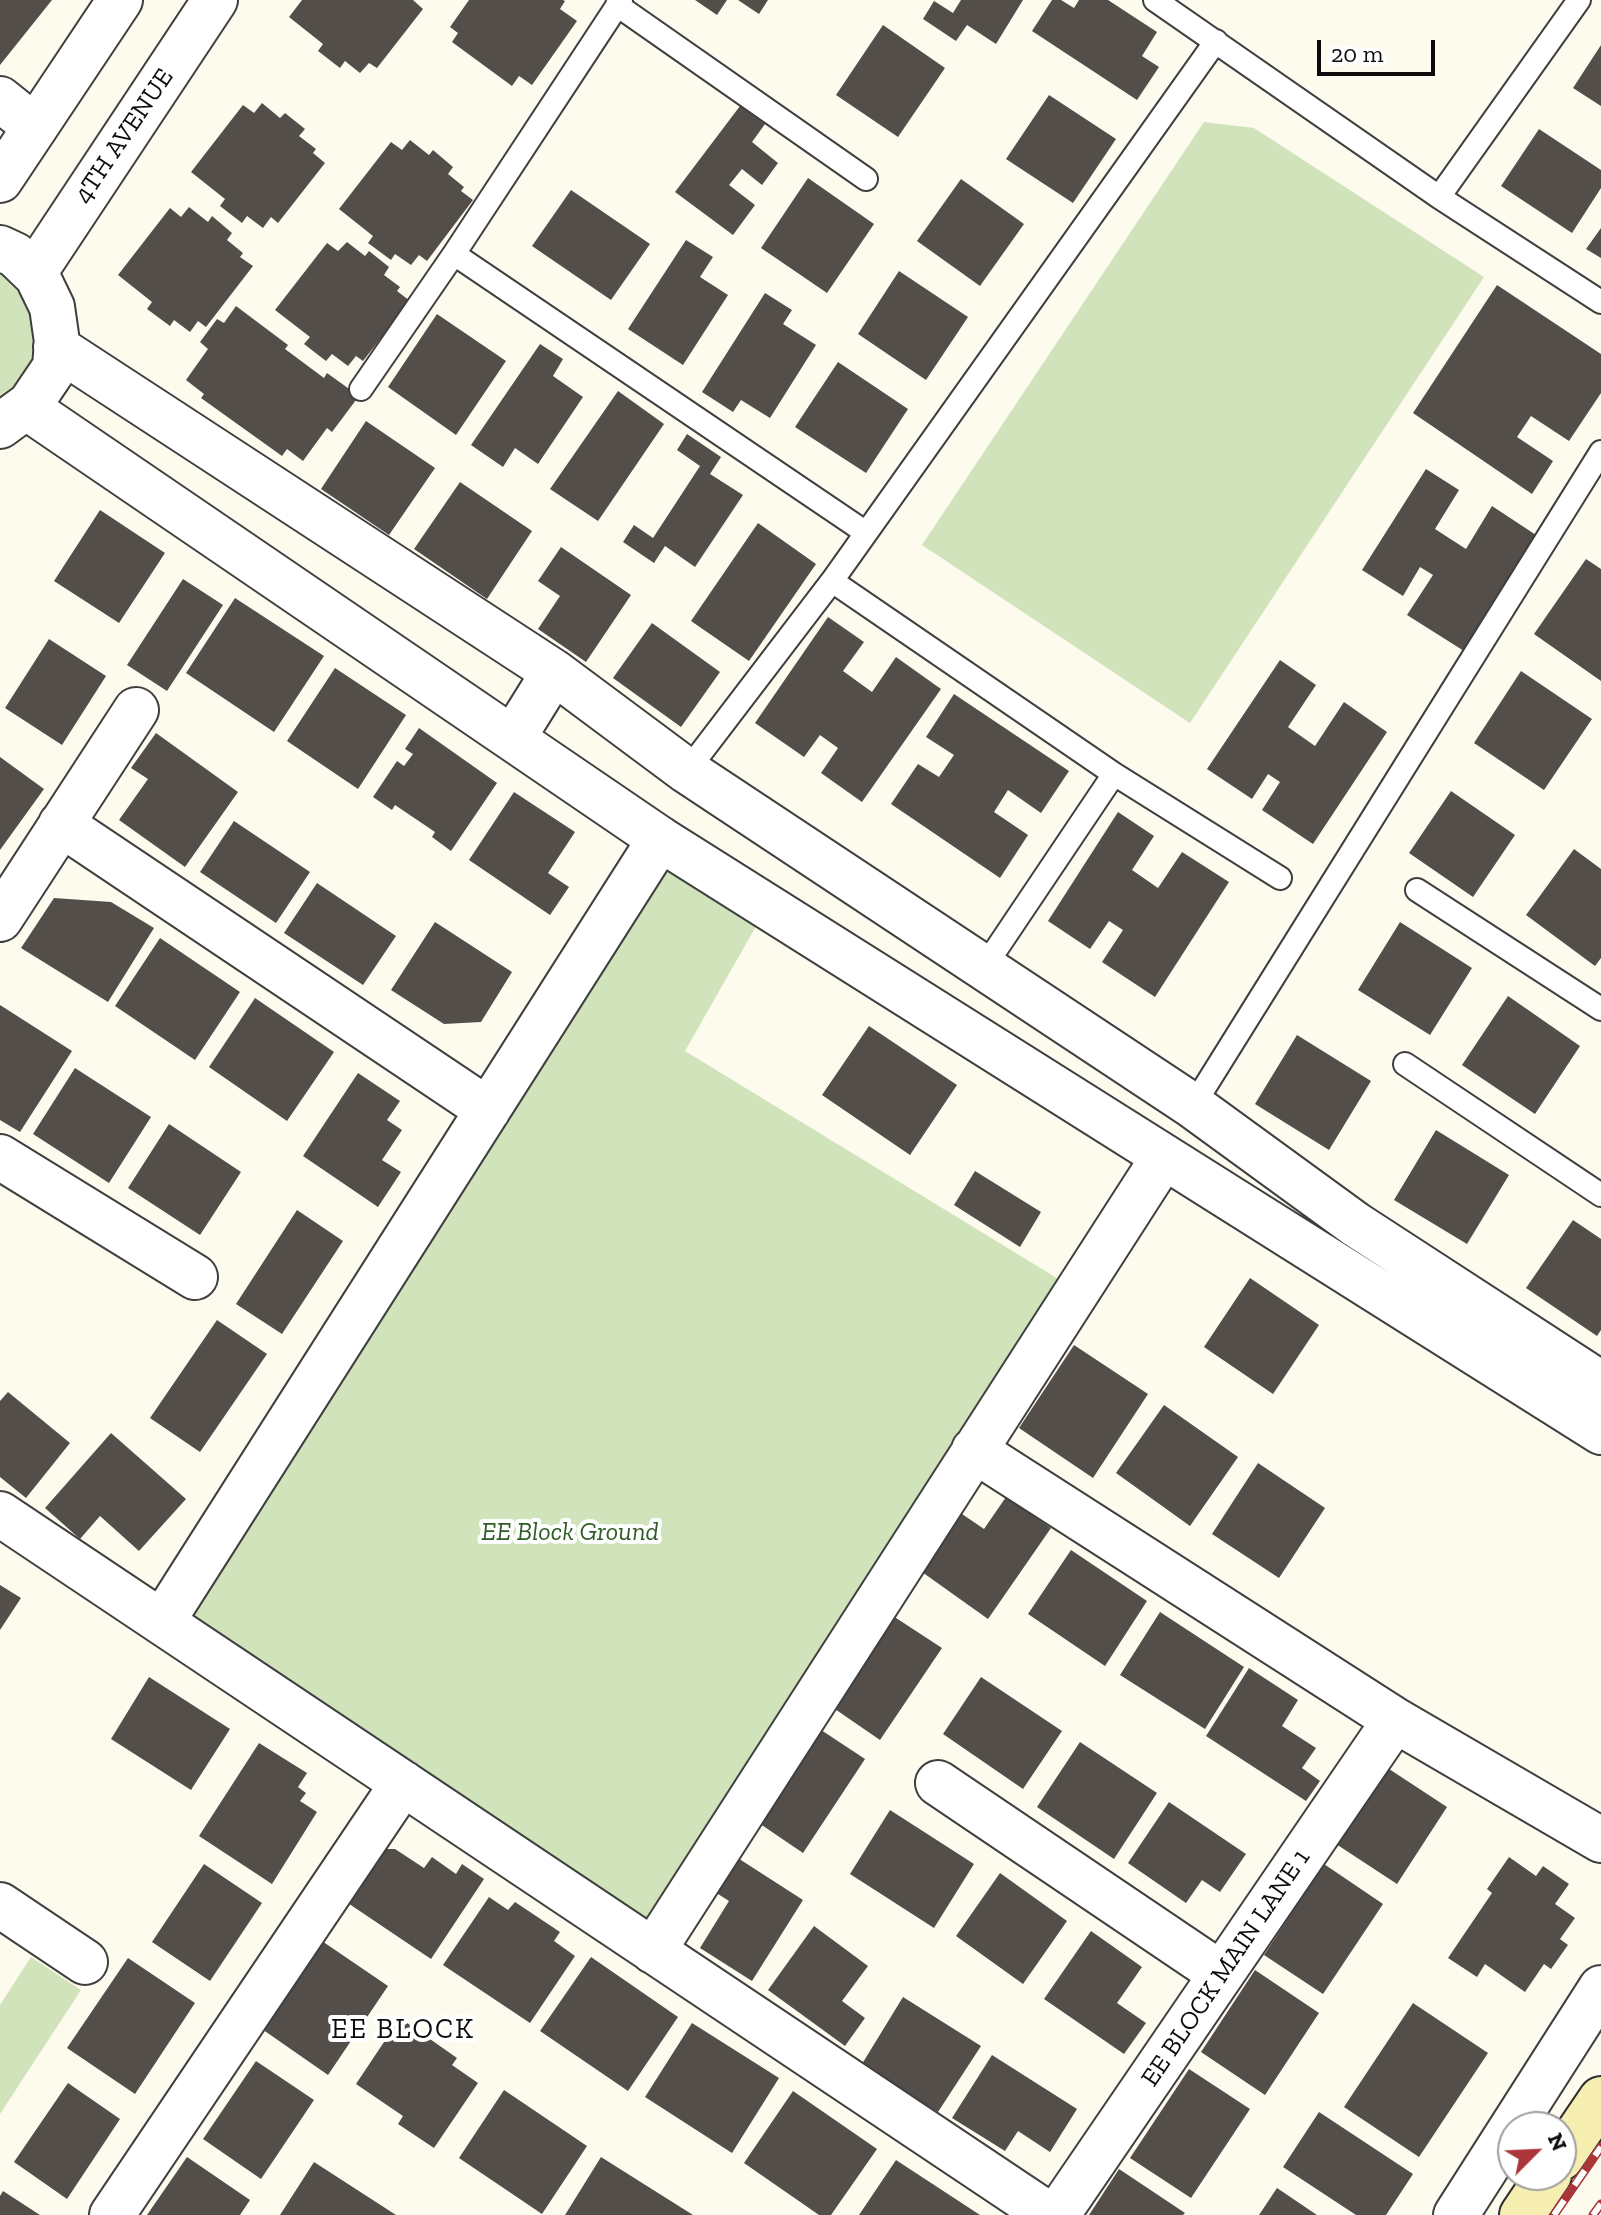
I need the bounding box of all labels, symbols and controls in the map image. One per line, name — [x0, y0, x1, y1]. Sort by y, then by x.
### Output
scale bar — [1321, 24, 1439, 74]
text: 20 m — [1331, 39, 1383, 68]
street label: 4TH AVENUE — [68, 63, 180, 209]
park label: EE Block Ground — [481, 1517, 659, 1549]
street label: EE BLOCK MAIN LANE 1 — [1135, 1843, 1317, 2093]
district label: EE BLOCK — [331, 2013, 475, 2047]
north arrow — [1497, 2111, 1577, 2191]
text: N — [1542, 2129, 1573, 2155]

